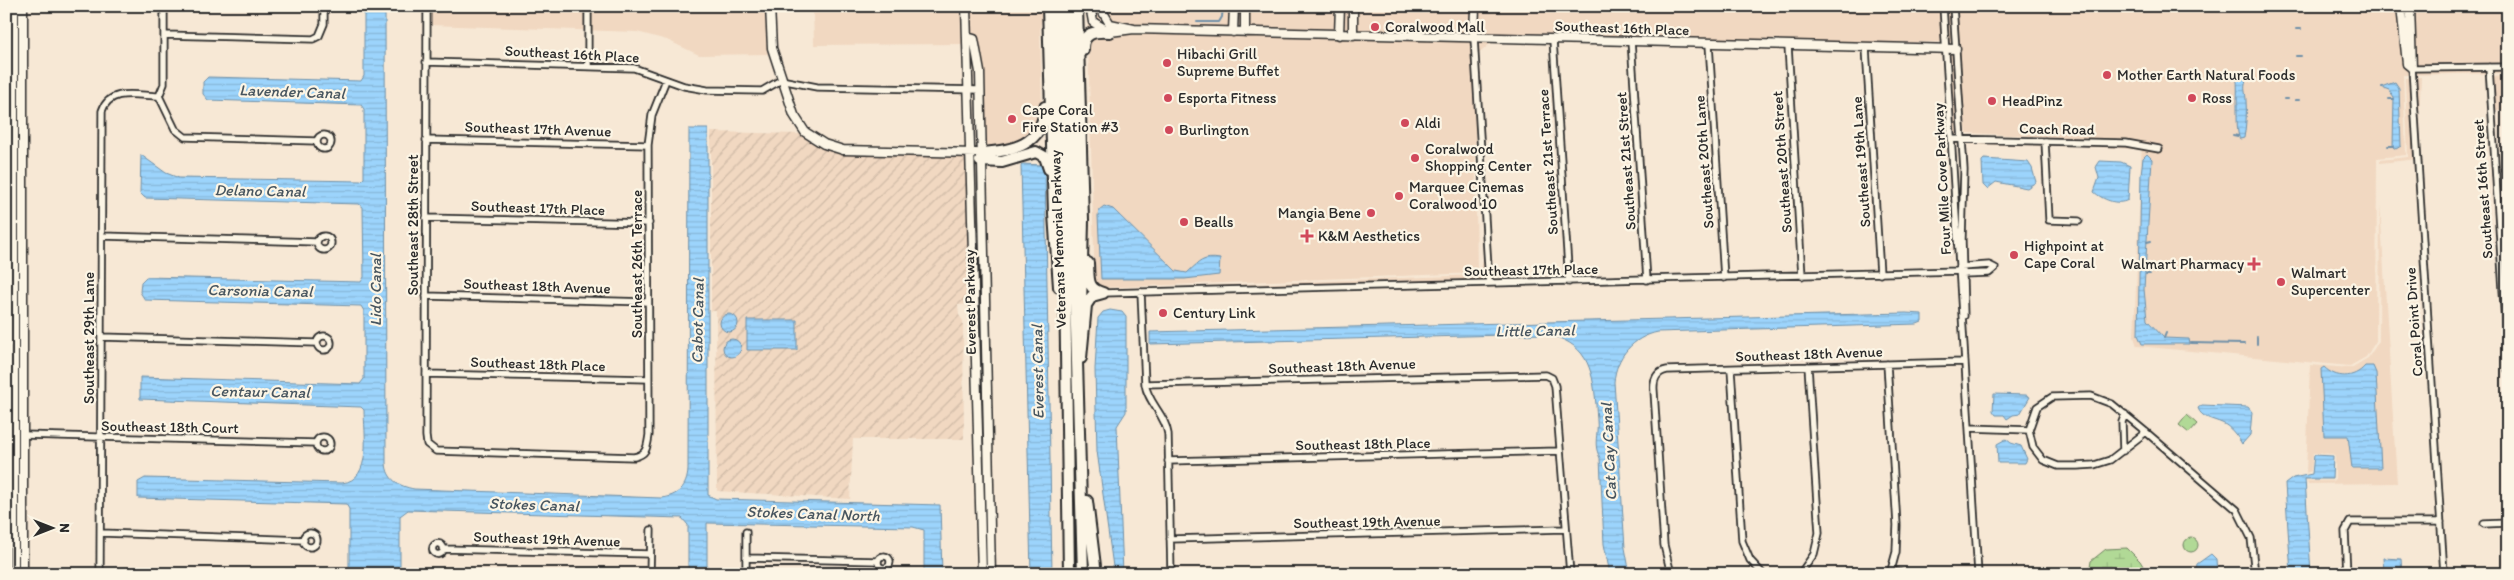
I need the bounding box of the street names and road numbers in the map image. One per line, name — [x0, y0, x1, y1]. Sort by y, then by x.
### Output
street label: Southeast 16th Place — [1554, 17, 1690, 39]
street label: Southeast 16th Place — [504, 41, 640, 67]
street label: Southeast 21st Terrace — [1534, 88, 1562, 236]
street label: Southeast 20th Street — [1768, 90, 1796, 234]
street label: Southeast 21st Street — [1612, 91, 1640, 231]
street label: Southeast 20th Lane — [1690, 95, 1718, 229]
street label: Southeast 19th Lane — [1847, 96, 1875, 228]
street label: Four Mile Cove Parkway — [1929, 103, 1955, 255]
street label: Southeast 17th Avenue — [464, 117, 612, 141]
street label: Southeast 16th Street — [2469, 118, 2497, 259]
street label: Coach Road — [2019, 119, 2095, 139]
street label: Veterans Memorial Parkway — [1046, 150, 1070, 328]
street label: Southeast 28th Street — [404, 154, 422, 296]
street label: Southeast 26th Terrace — [628, 190, 646, 338]
street label: Southeast 17th Place — [471, 197, 605, 219]
street label: Everest Parkway — [960, 249, 980, 355]
street label: Southeast 17th Place — [1464, 260, 1598, 280]
street label: Coral Point Drive — [2401, 267, 2427, 377]
street label: Southeast 29th Lane — [80, 272, 98, 404]
street label: Southeast 18th Avenue — [463, 274, 611, 298]
street label: Southeast 18th Avenue — [1735, 342, 1883, 366]
street label: Southeast 18th Place — [470, 353, 606, 375]
street label: Southeast 18th Avenue — [1268, 354, 1416, 378]
street label: Southeast 18th Court — [101, 417, 239, 437]
street label: Southeast 18th Place — [1295, 434, 1431, 454]
street label: Southeast 19th Avenue — [1293, 512, 1441, 532]
street label: Southeast 19th Avenue — [473, 527, 621, 551]

